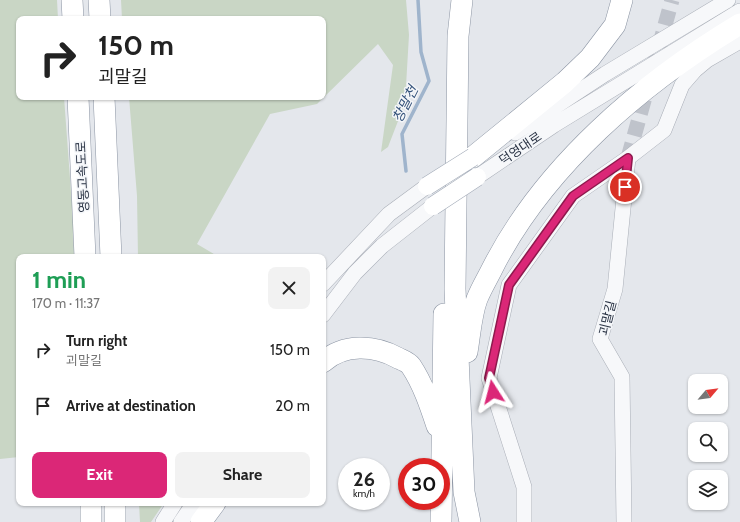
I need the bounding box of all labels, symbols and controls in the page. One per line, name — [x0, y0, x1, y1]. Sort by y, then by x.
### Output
text: 150 m — [98, 28, 174, 62]
icon: right — [32, 32, 84, 84]
text: 괴말길 — [98, 66, 148, 88]
water label: 창말천 — [388, 82, 422, 125]
street label: 덕영대로 — [496, 128, 544, 168]
street label: 영동고속도로 — [72, 141, 92, 213]
pin — [608, 170, 642, 204]
icon: arrive — [614, 176, 636, 198]
text: 1 min — [32, 265, 86, 294]
button: close — [268, 267, 310, 309]
text: 170 m · 11:37 — [32, 295, 100, 311]
street label: 괴말길 — [595, 299, 619, 337]
text: Turn right — [66, 332, 127, 350]
icon: right — [32, 339, 54, 361]
text: 150 m — [270, 341, 310, 359]
text: 괴말길 — [66, 352, 102, 368]
position arrow — [472, 371, 514, 413]
north arrow — [688, 374, 728, 414]
map controls — [688, 374, 728, 510]
icon: arrive — [32, 395, 54, 417]
text: Arrive at destination — [66, 397, 196, 415]
text: 20 m — [275, 397, 310, 415]
button: search — [688, 422, 728, 462]
button: Exit — [32, 452, 167, 498]
button: Share — [175, 452, 310, 498]
speed limit sign: 30 — [398, 458, 450, 510]
text: 26 — [353, 467, 375, 491]
button: layers — [688, 470, 728, 510]
text: km/h — [353, 487, 375, 500]

